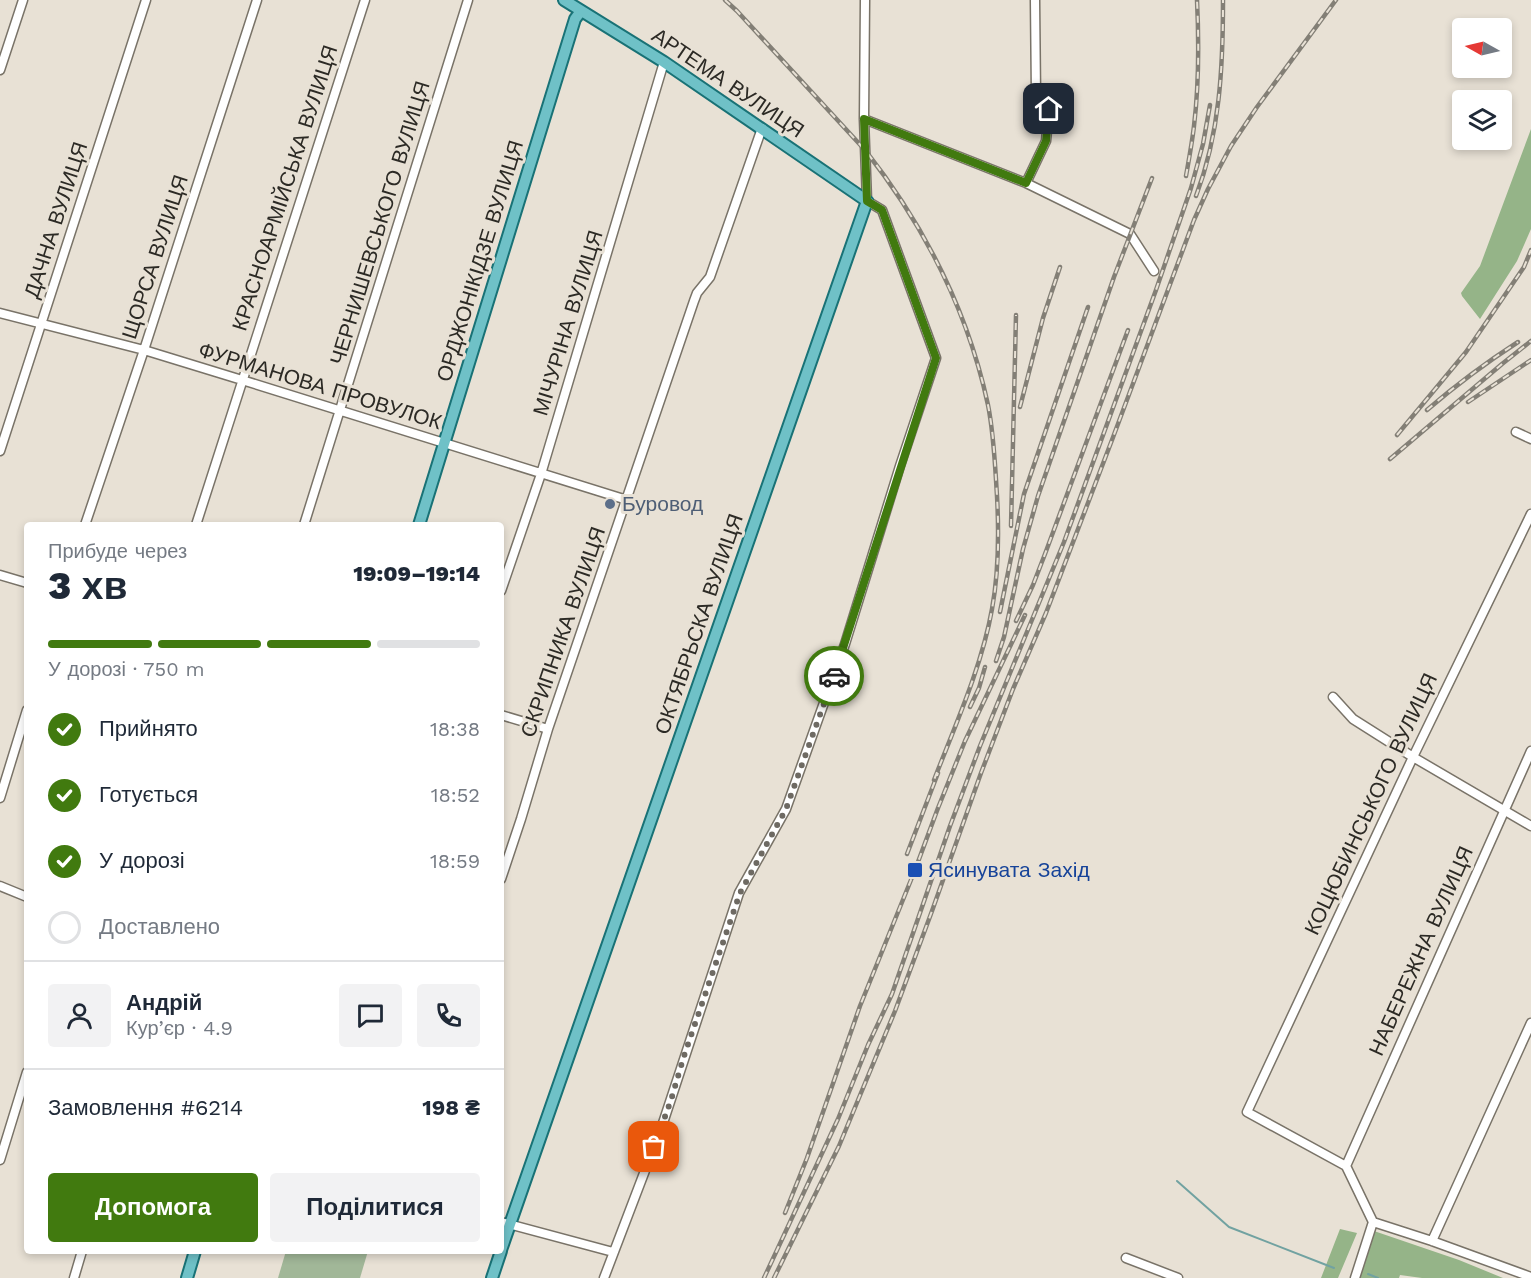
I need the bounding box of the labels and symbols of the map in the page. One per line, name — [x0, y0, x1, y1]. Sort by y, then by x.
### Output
north arrow — [1452, 18, 1512, 78]
street label: АРТЕМА ВУЛИЦЯ — [647, 22, 809, 143]
street label: КРАСНОАРМІЙСЬКА ВУЛИЦЯ — [226, 42, 343, 334]
street label: ЧЕРНИШЕВСЬКОГО ВУЛИЦЯ — [324, 78, 435, 368]
pin — [1023, 83, 1074, 134]
street label: ОРДЖОНІКІДЗЕ ВУЛИЦЯ — [431, 137, 528, 385]
street label: ДАЧНА ВУЛИЦЯ — [19, 139, 93, 301]
street label: ЩОРСА ВУЛИЦЯ — [116, 172, 193, 342]
street label: МІЧУРІНА ВУЛИЦЯ — [527, 227, 608, 418]
street label: ФУРМАНОВА ПРОВУЛОК — [196, 337, 445, 435]
place label: Буровод — [622, 491, 703, 516]
marker: Буровод — [603, 497, 617, 511]
street label: ОКТЯБРЬСКА ВУЛИЦЯ — [649, 510, 748, 737]
street label: СКРИПНИКА ВУЛИЦЯ — [515, 523, 610, 740]
courier — [804, 646, 864, 706]
street label: КОЦЮБИНСЬКОГО ВУЛИЦЯ — [1299, 669, 1442, 939]
street label: НАБЕРЕЖНА ВУЛИЦЯ — [1363, 842, 1478, 1059]
place label: Ясинувата Захід — [928, 857, 1090, 882]
marker: Ясинувата Захід — [906, 861, 924, 879]
pin — [628, 1121, 679, 1172]

